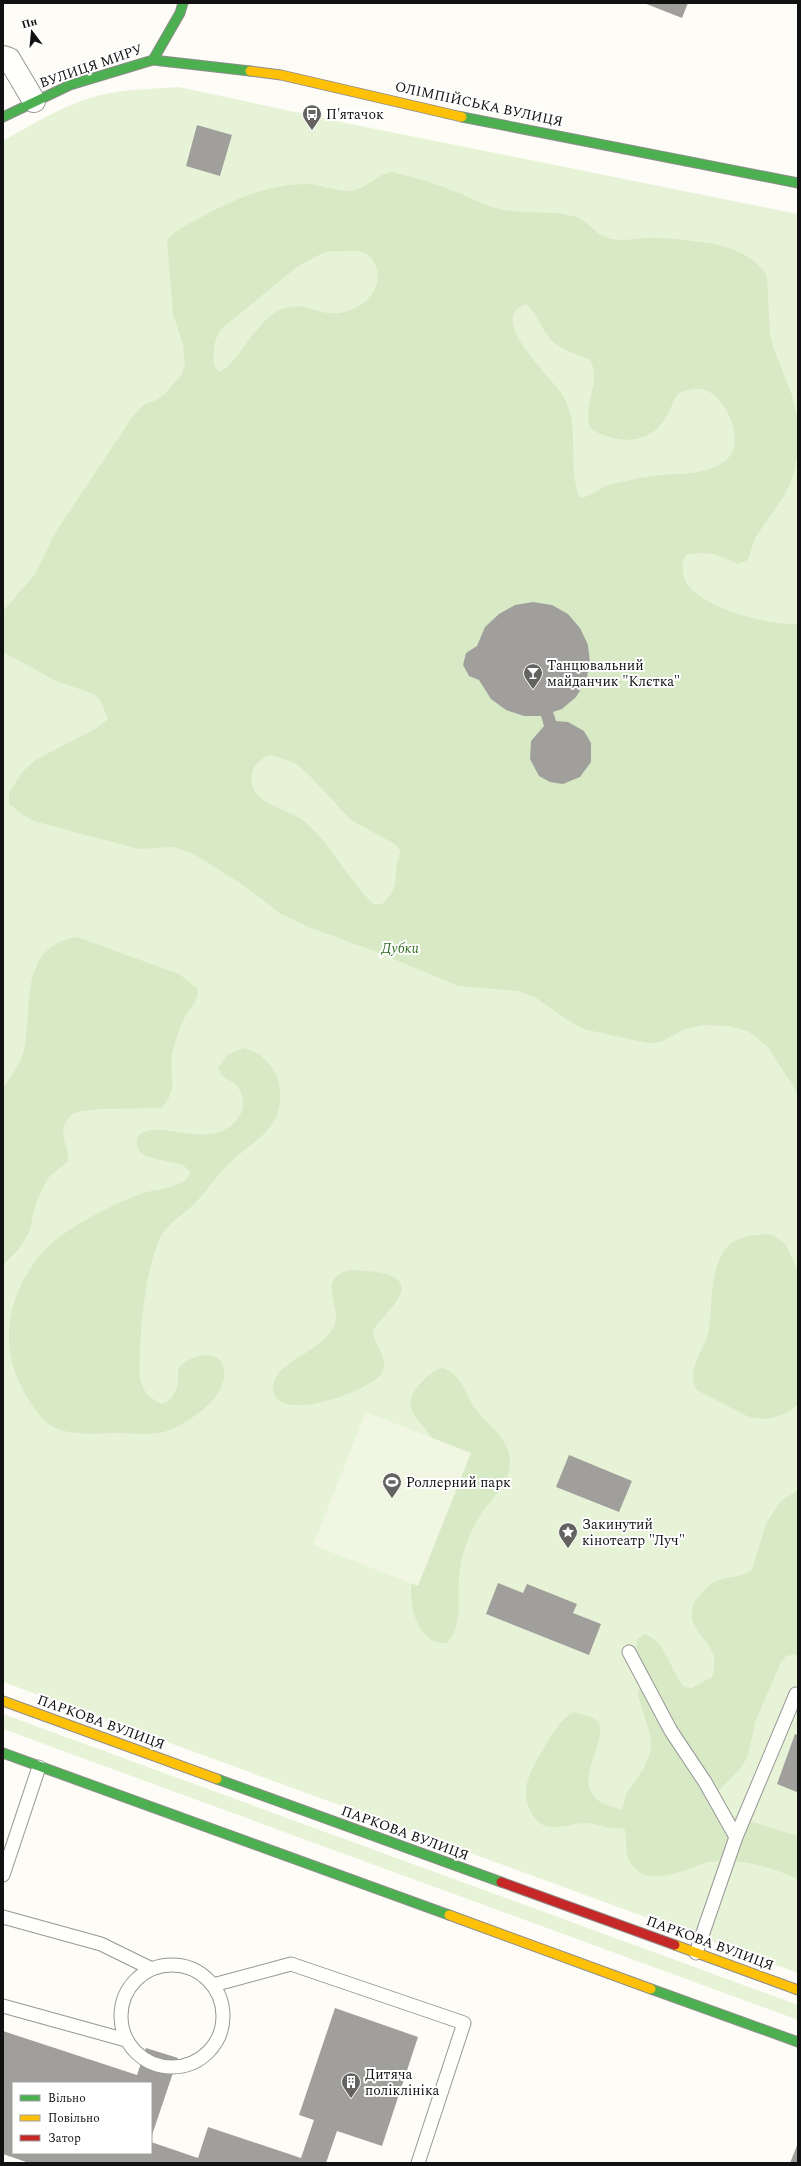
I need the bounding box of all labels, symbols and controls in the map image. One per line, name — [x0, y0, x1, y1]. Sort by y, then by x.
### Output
north arrow — [12, 12, 52, 52]
text: Пн — [19, 12, 39, 33]
street label: ВУЛИЦЯ МИРУ — [37, 39, 145, 93]
street label: ОЛІМПІЙСЬКА ВУЛИЦЯ — [393, 76, 565, 132]
bus stop icon: П'ятачок — [301, 103, 323, 131]
place label: П'ятачок — [326, 104, 384, 125]
place label: Танцювальний майданчик "Клєтка" — [547, 655, 680, 692]
bar icon: Танцювальний майданчик "Клєтка" — [522, 662, 544, 690]
park label: Дубки — [380, 938, 420, 959]
sports icon: Роллерний парк — [381, 1471, 403, 1499]
place label: Роллерний парк — [406, 1472, 511, 1493]
place label: Закинутий кінотеатр "Луч" — [582, 1514, 685, 1551]
place icon: Закинутий кінотеатр "Луч" — [557, 1521, 579, 1549]
street label: ПАРКОВА ВУЛИЦЯ — [34, 1689, 168, 1755]
street label: ПАРКОВА ВУЛИЦЯ — [338, 1800, 472, 1866]
street label: ПАРКОВА ВУЛИЦЯ — [643, 1910, 777, 1976]
place label: Дитяча поліклініка — [365, 2064, 440, 2101]
building icon: Дитяча поліклініка — [340, 2071, 362, 2099]
legend — [12, 2082, 152, 2154]
text: Вільно — [48, 2089, 86, 2108]
text: Повільно — [48, 2109, 100, 2128]
text: Затор — [48, 2129, 81, 2148]

